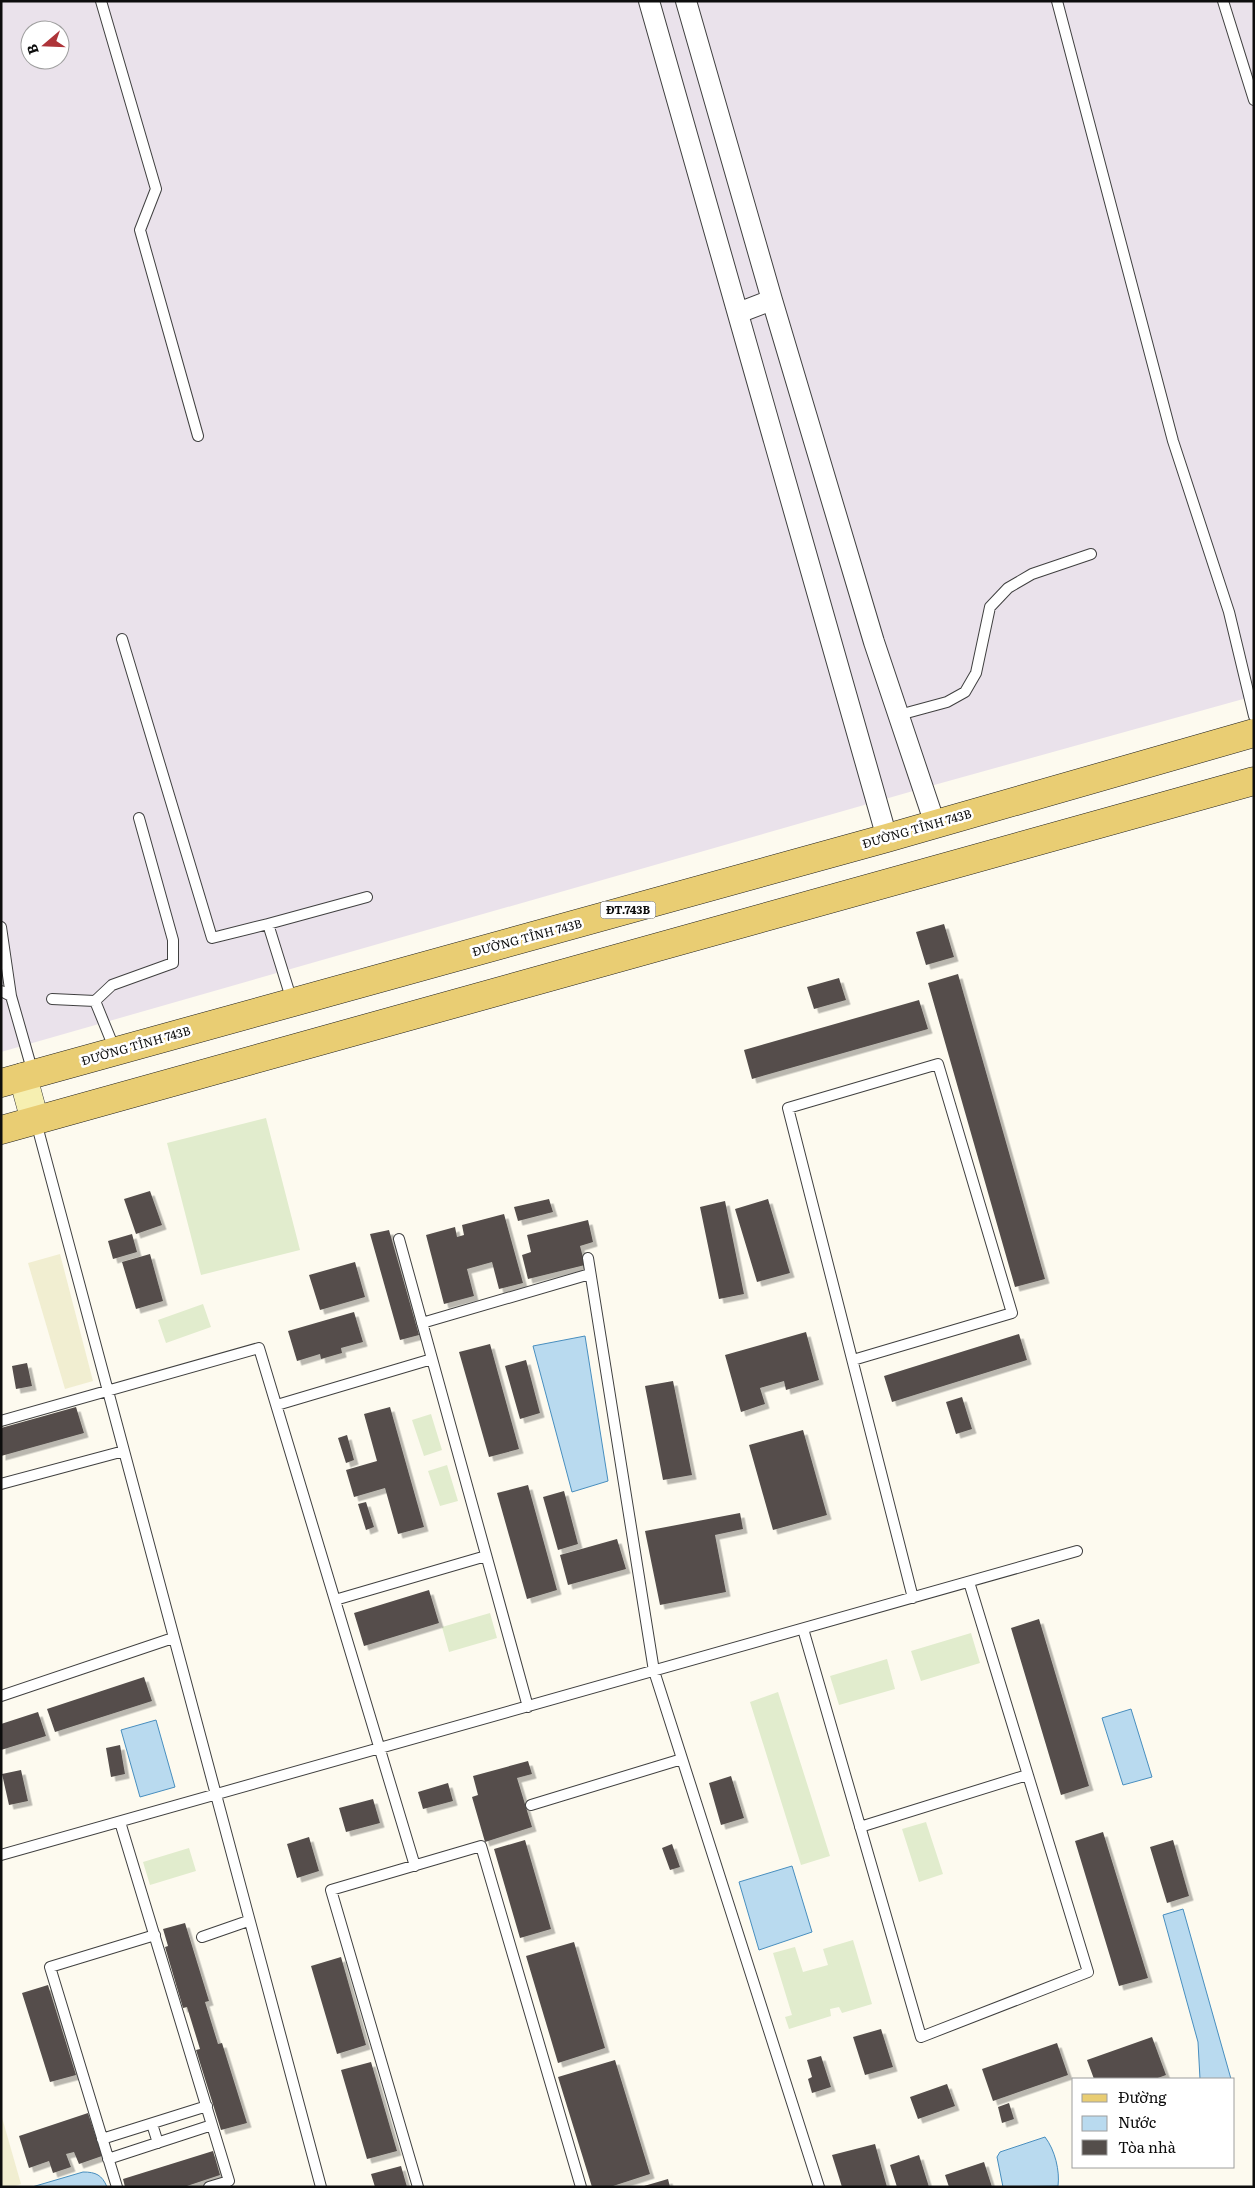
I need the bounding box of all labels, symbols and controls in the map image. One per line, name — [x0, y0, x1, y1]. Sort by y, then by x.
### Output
north arrow — [20, 20, 70, 70]
text: B — [21, 41, 43, 57]
street label: ĐƯỜNG TỈNH 743B — [860, 804, 974, 852]
road number: ĐT.743B — [600, 902, 656, 918]
street label: ĐƯỜNG TỈNH 743B — [470, 914, 584, 960]
street label: ĐƯỜNG TỈNH 743B — [79, 1021, 193, 1069]
legend — [1072, 2078, 1235, 2168]
text: Đường — [1118, 2085, 1167, 2108]
text: Nước — [1118, 2110, 1157, 2133]
text: Tòa nhà — [1118, 2135, 1177, 2158]

